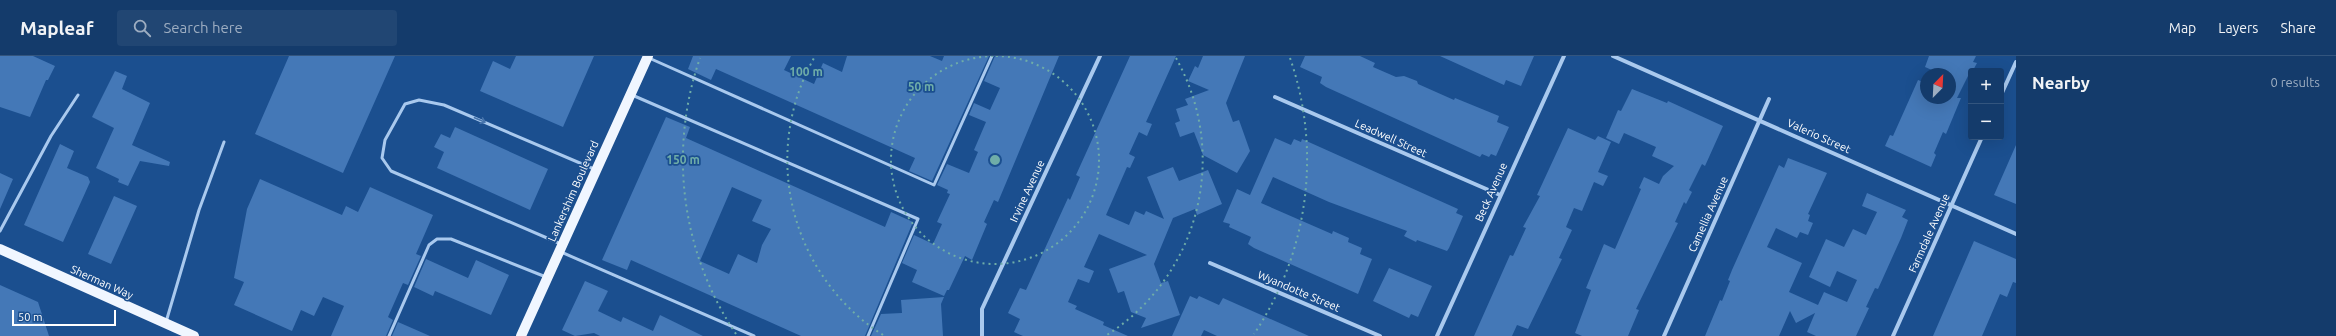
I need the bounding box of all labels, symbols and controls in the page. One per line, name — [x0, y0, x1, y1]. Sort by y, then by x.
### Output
search box — [117, 10, 397, 46]
text: Mapleaf — [20, 17, 93, 39]
icon: search — [131, 17, 153, 39]
text: Search here — [163, 19, 243, 36]
text: Map — [2169, 20, 2196, 36]
text: Layers — [2218, 20, 2258, 36]
text: Share — [2280, 20, 2316, 36]
text: 100 m — [789, 65, 823, 78]
north arrow — [1920, 68, 1956, 104]
map controls — [1968, 68, 2004, 140]
button: + — [1968, 68, 2004, 104]
text: Nearby — [2032, 73, 2090, 92]
text: 0 results — [2270, 75, 2320, 89]
text: 50 m — [908, 80, 934, 93]
button: − — [1968, 104, 2004, 140]
one-way arrow — [474, 117, 486, 124]
street label: Leadwell Street — [1353, 117, 1429, 159]
street label: Valerio Street — [1786, 117, 1853, 156]
street label: Lankershim Boulevard — [545, 139, 601, 243]
text: 150 m — [666, 153, 700, 166]
centre of rings — [988, 153, 1002, 167]
street label: Irvine Avenue — [1007, 158, 1047, 224]
street label: Beck Avenue — [1473, 161, 1509, 223]
street label: Camellia Avenue — [1686, 174, 1730, 254]
street label: Farmdale Avenue — [1906, 192, 1952, 274]
street label: Sherman Way — [69, 263, 136, 301]
street label: Wyandotte Street — [1256, 268, 1343, 314]
scale bar — [12, 308, 116, 327]
text: 50 m — [18, 311, 42, 323]

